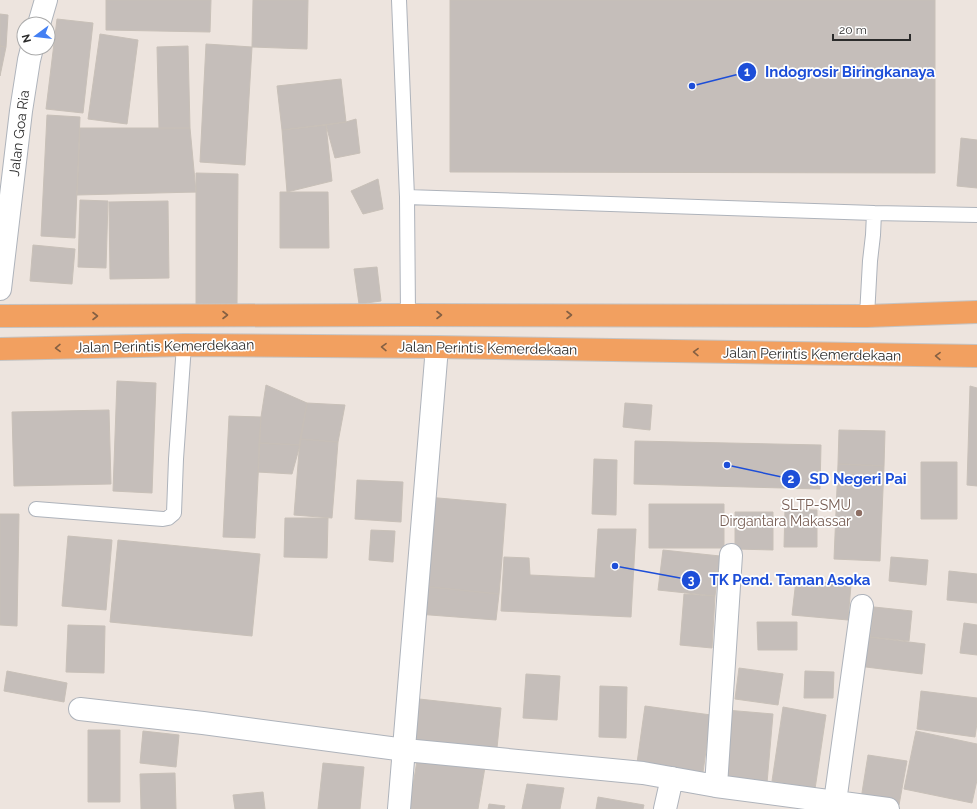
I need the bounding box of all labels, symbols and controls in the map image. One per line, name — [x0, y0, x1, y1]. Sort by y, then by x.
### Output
north arrow — [16, 16, 56, 56]
scale bar — [833, 16, 910, 42]
text: 20 m — [839, 23, 867, 37]
text: N — [19, 33, 34, 44]
callout: Indogrosir Biringkanaya — [737, 58, 943, 85]
text: Indogrosir Biringkanaya — [765, 63, 935, 81]
text: 1 — [744, 65, 750, 79]
street label: Jalan Goa Ria — [6, 89, 32, 177]
one-way arrow — [222, 311, 228, 319]
one-way arrow — [436, 311, 442, 319]
one-way arrow — [566, 311, 572, 319]
one-way arrow — [92, 312, 98, 320]
street label: Jalan Perintis Kemerdekaan — [76, 336, 254, 356]
street label: Jalan Perintis Kemerdekaan — [399, 338, 577, 358]
one-way arrow — [381, 343, 387, 351]
one-way arrow — [55, 344, 61, 352]
street label: Jalan Perintis Kemerdekaan — [723, 344, 901, 364]
one-way arrow — [693, 347, 699, 356]
one-way arrow — [935, 352, 941, 360]
callout: SD Negeri Pai — [781, 465, 915, 492]
text: SD Negeri Pai — [809, 470, 907, 488]
text: 2 — [788, 472, 795, 486]
place label: SLTP-SMU Dirgantara Makassar — [720, 497, 851, 529]
marker: SLTP-SMU Dirgantara Makassar — [854, 508, 864, 518]
callout: TK Pend. Taman Asoka — [681, 566, 879, 593]
text: TK Pend. Taman Asoka — [710, 571, 871, 589]
text: 3 — [688, 573, 695, 587]

